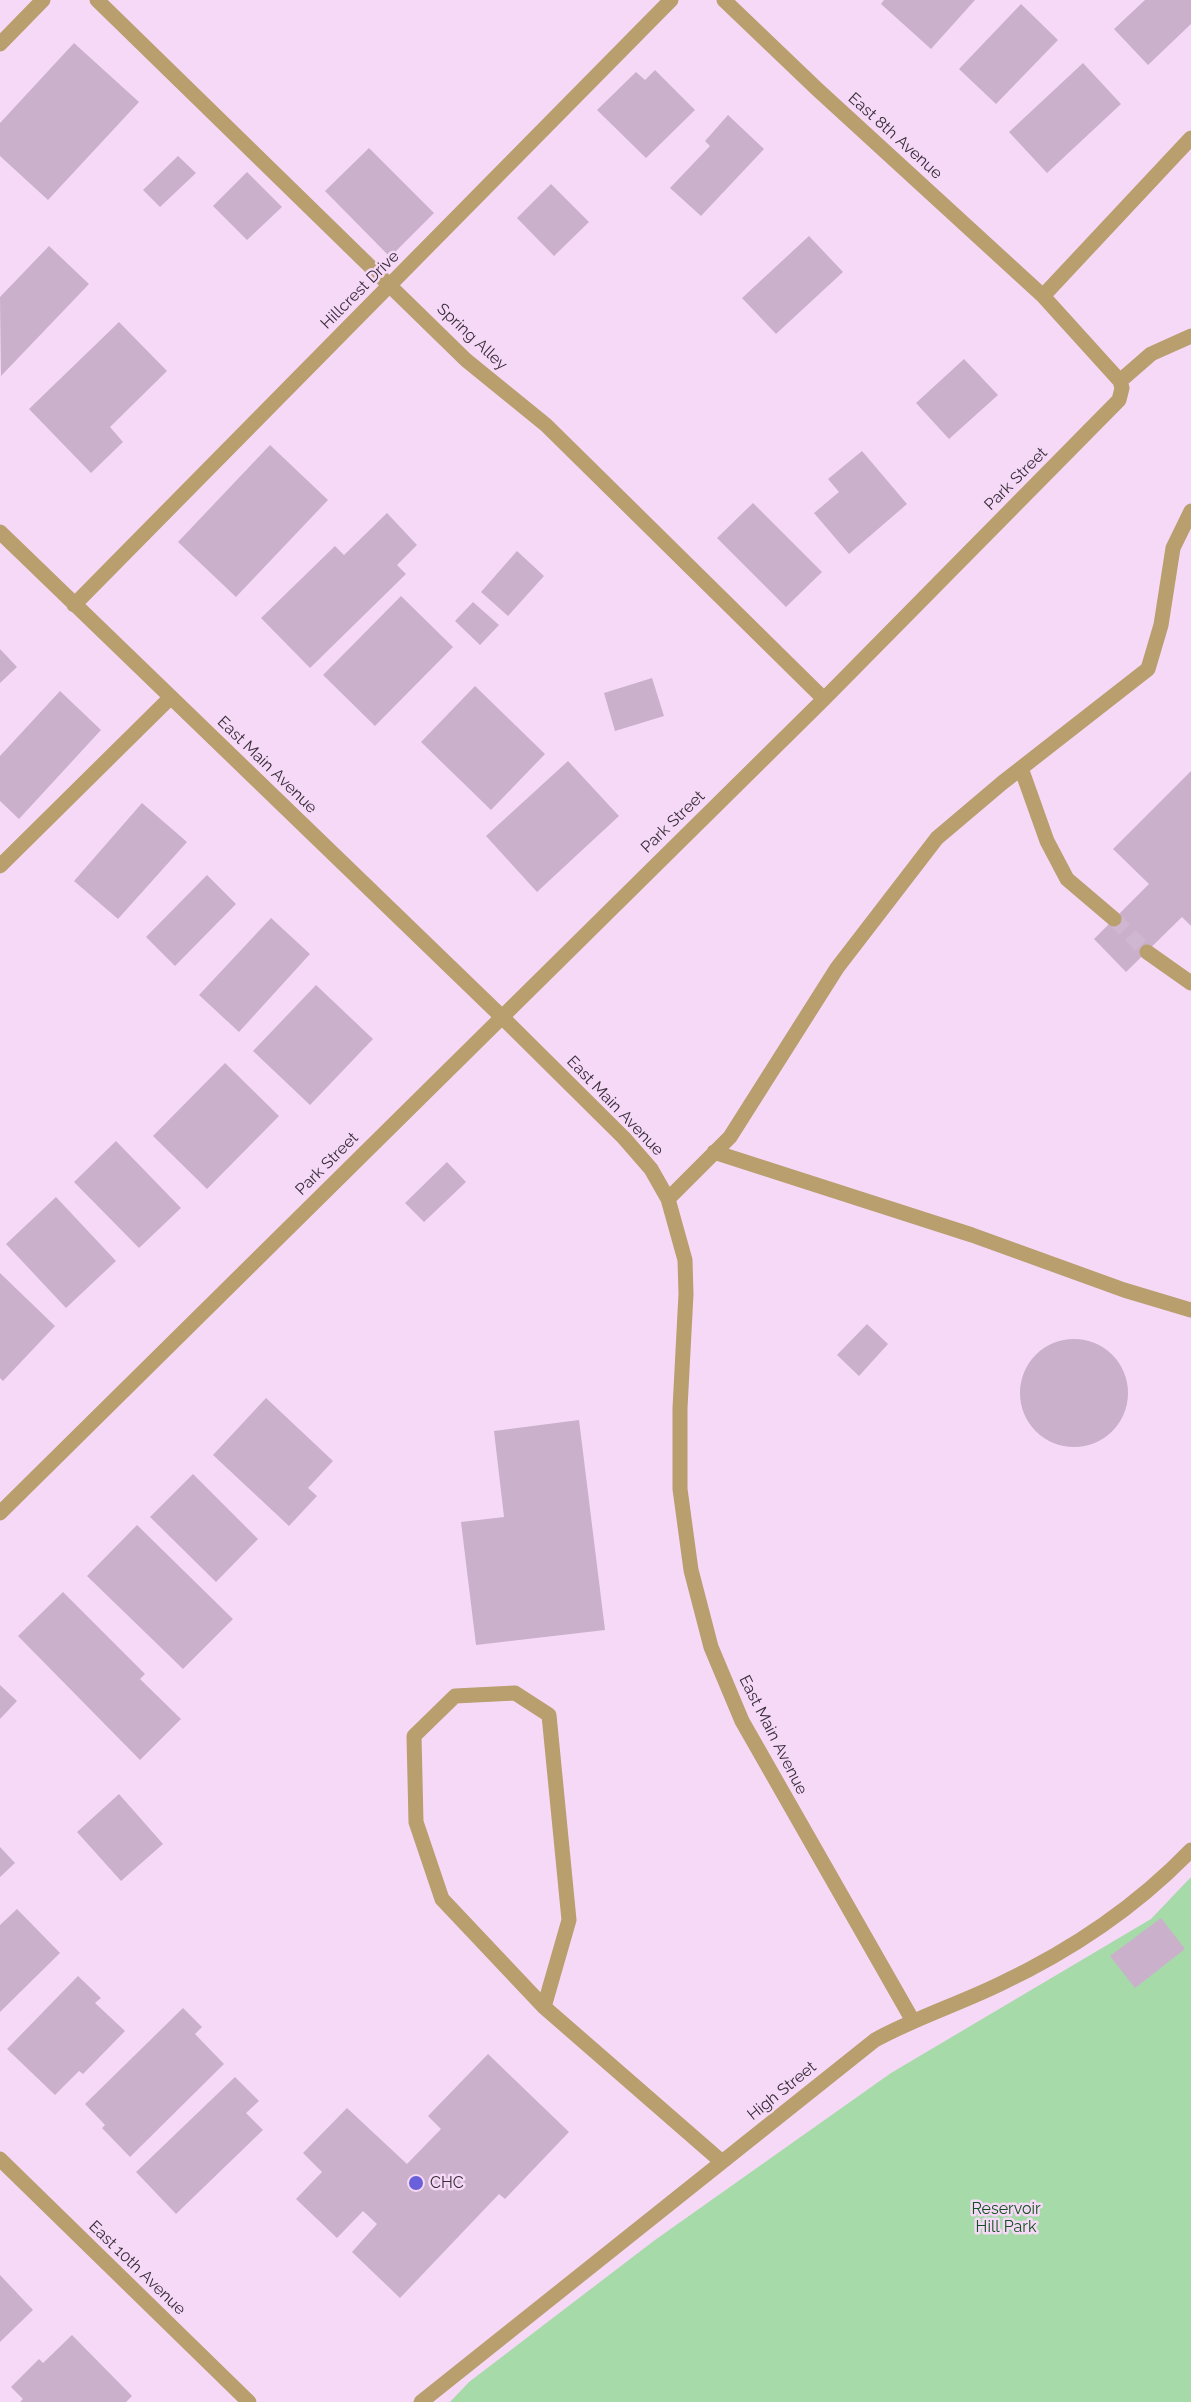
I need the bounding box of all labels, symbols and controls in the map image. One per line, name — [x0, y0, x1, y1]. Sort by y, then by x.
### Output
street label: East 8th Avenue — [844, 89, 946, 183]
street label: Hillcrest Drive — [317, 247, 403, 333]
street label: Spring Alley — [433, 300, 511, 374]
street label: Park Street — [981, 444, 1051, 514]
street label: East Main Avenue — [213, 712, 321, 818]
street label: Park Street — [637, 787, 709, 857]
street label: East Main Avenue — [562, 1052, 668, 1160]
street label: Park Street — [292, 1129, 362, 1199]
street label: East Main Avenue — [735, 1672, 811, 1798]
street label: High Street — [744, 2057, 820, 2125]
place label: CHC — [430, 2173, 464, 2193]
marker: CHC — [407, 2174, 425, 2192]
park label: Reservoir Hill Park — [971, 2199, 1041, 2237]
street label: East 10th Avenue — [85, 2217, 189, 2319]

